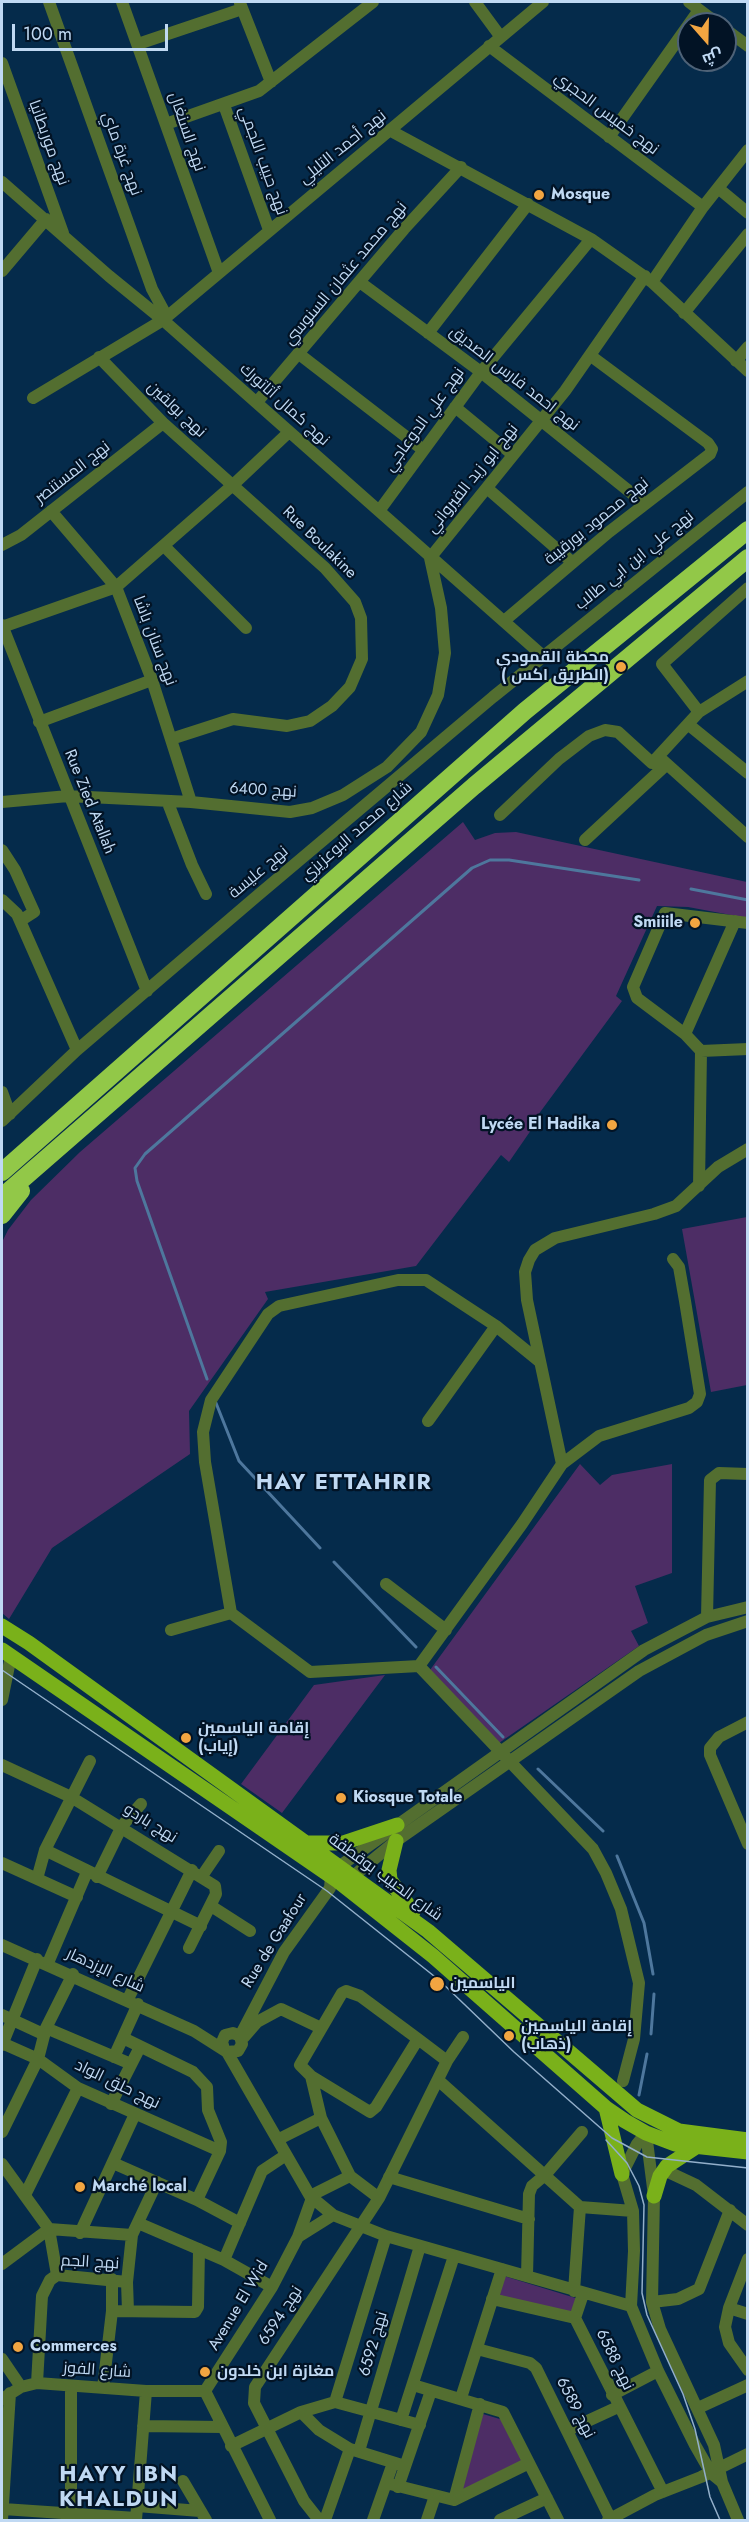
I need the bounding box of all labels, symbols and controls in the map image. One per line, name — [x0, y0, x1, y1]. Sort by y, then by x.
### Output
scale bar — [15, 12, 171, 50]
north arrow — [677, 12, 737, 72]
text: 100 m — [23, 21, 72, 47]
text: ش — [699, 43, 726, 72]
street label: نهج خميس الحجري — [550, 68, 662, 160]
street label: نهج السنغال — [164, 90, 208, 174]
street label: نهج موريطانيا — [24, 98, 72, 188]
street label: نهج حبيب اللجمي — [233, 104, 291, 218]
street label: نهج أحمد التليلي — [295, 107, 391, 189]
street label: نهج غرة ماي — [97, 110, 145, 198]
place label: Mosque — [551, 185, 610, 205]
marker: Mosque — [532, 188, 546, 202]
street label: نهج محمد عثمان السنوسي — [280, 198, 412, 350]
street label: نهج احمد فارس الصديق — [445, 322, 583, 436]
street label: نهج كمال أتاتورك — [235, 360, 333, 450]
street label: نهج علي الدوعاجي — [381, 364, 469, 476]
street label: نهج بولقين — [142, 378, 210, 442]
street label: نهج ابو زيد القيرواني — [423, 420, 523, 538]
street label: نهج المستنصر — [32, 438, 114, 508]
street label: نهج محمود بورقيبة — [541, 474, 653, 570]
street label: Rue Boulakine — [278, 503, 360, 583]
street label: نهج علي ابن ابي طالب — [572, 507, 698, 615]
street label: نهج سنان باشا — [128, 593, 180, 689]
place label: محطة القمودي ( الطريق اكس) — [496, 648, 609, 686]
marker: محطة القمودي ( الطريق اكس) — [614, 660, 628, 674]
street label: Rue Zied Atallah — [59, 747, 119, 857]
street label: شارع محمد البوعزيزي — [297, 778, 417, 886]
street label: نهج 6400 — [229, 780, 297, 802]
street label: نهج عليسة — [225, 843, 293, 903]
place label: Smiiile — [633, 913, 683, 933]
marker: Smiiile — [688, 916, 702, 930]
place label: Lycée El Hadika — [481, 1115, 600, 1135]
marker: Lycée El Hadika — [605, 1118, 619, 1132]
district label: HAY ETTAHRIR — [256, 1471, 432, 1497]
place label: إقامة الياسمين (إياب) — [198, 1719, 309, 1757]
marker: إقامة الياسمين (إياب) — [179, 1731, 193, 1745]
place label: Kiosque Totale — [353, 1788, 462, 1808]
marker: Kiosque Totale — [334, 1791, 348, 1805]
street label: نهج باردو — [120, 1800, 180, 1848]
street label: شارع الحبيب بوقطفة — [324, 1830, 446, 1926]
street label: Rue de Gaafour — [238, 1890, 312, 1992]
street label: شارع الإزدهار — [63, 1945, 147, 1997]
place label: الياسمين — [450, 1974, 515, 1994]
marker: الياسمين — [428, 1975, 446, 1993]
place label: إقامة الياسمين (ذهاب) — [521, 2017, 632, 2055]
marker: إقامة الياسمين (ذهاب) — [502, 2029, 516, 2043]
street label: نهج حلق الواد — [71, 2056, 163, 2114]
place label: Marché local — [92, 2177, 187, 2197]
marker: Marché local — [73, 2180, 87, 2194]
street label: نهج الجم — [60, 2252, 120, 2274]
street label: Avenue El Wid — [205, 2258, 273, 2354]
street label: نهج 6594 — [255, 2283, 307, 2349]
street label: نهج 6592 — [356, 2310, 392, 2378]
street label: نهج 6588 — [591, 2326, 637, 2394]
place label: Commerces — [30, 2337, 117, 2357]
marker: Commerces — [11, 2340, 25, 2354]
street label: شارع الفوز — [62, 2359, 132, 2383]
place label: مغازة ابن خلدون — [217, 2362, 334, 2382]
marker: مغازة ابن خلدون — [198, 2365, 212, 2379]
street label: نهج 6589 — [551, 2374, 599, 2442]
district label: HAYY IBN KHALDUN — [59, 2463, 179, 2514]

